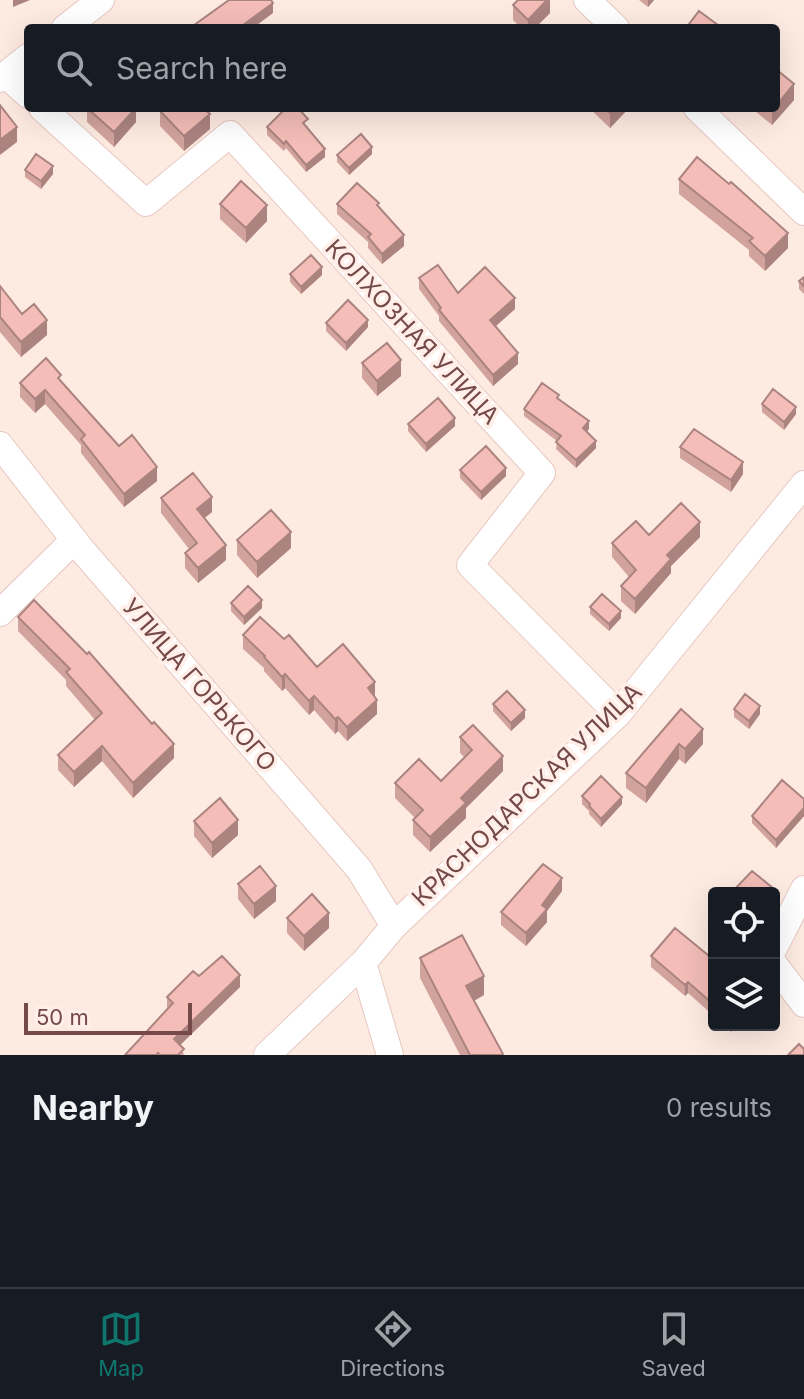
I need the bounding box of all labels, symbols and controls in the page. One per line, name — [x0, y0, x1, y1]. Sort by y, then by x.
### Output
search box — [24, 24, 780, 112]
icon: search — [52, 46, 96, 90]
text: Search here — [116, 50, 288, 86]
street label: КОЛХОЗНАЯ УЛИЦА — [319, 233, 505, 430]
street label: УЛИЦА ГОРЬКОГО — [116, 592, 282, 777]
street label: КРАСНОДАРСКАЯ УЛИЦА — [406, 677, 648, 912]
map controls — [708, 887, 780, 1031]
button: locate — [708, 887, 780, 959]
button: layers — [708, 959, 780, 1031]
scale bar — [24, 999, 192, 1035]
text: 50 m — [36, 1004, 89, 1030]
text: Nearby — [32, 1087, 154, 1128]
text: 0 results — [666, 1092, 772, 1123]
tab: Map — [98, 1307, 144, 1381]
tab: Directions — [340, 1307, 445, 1381]
tab: Saved — [641, 1307, 706, 1381]

